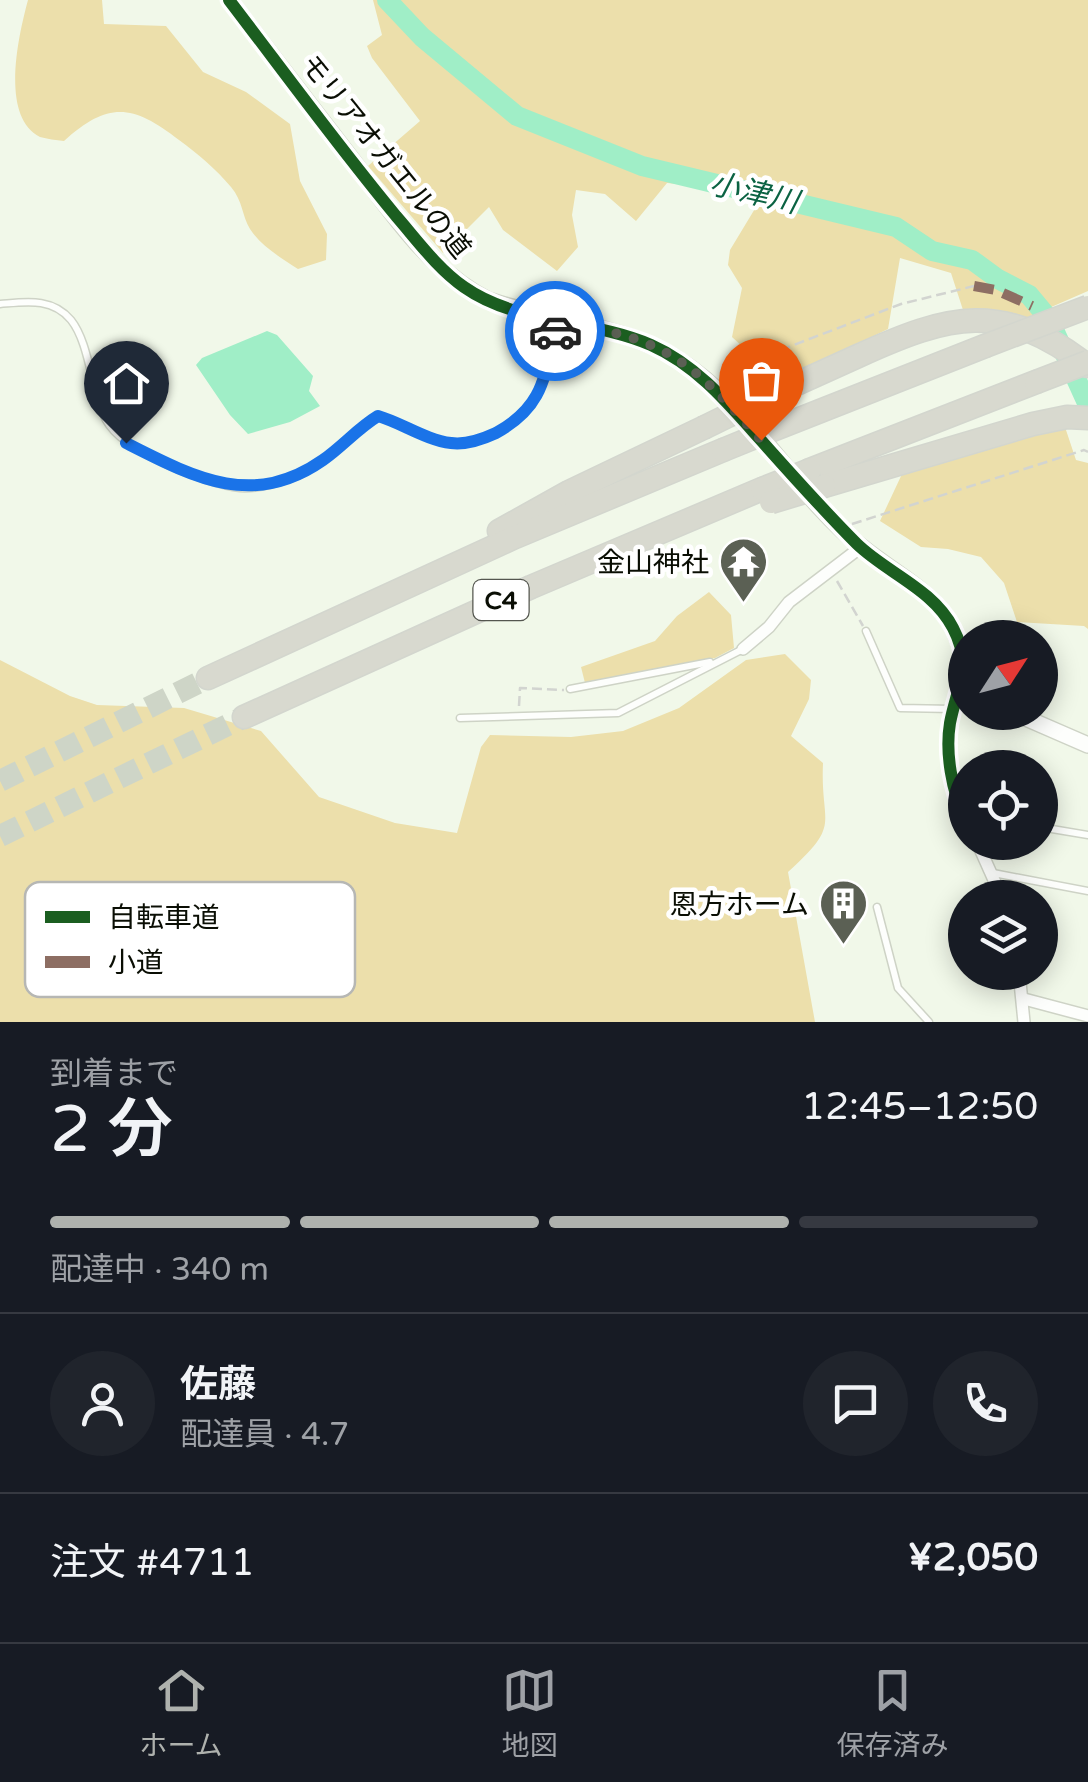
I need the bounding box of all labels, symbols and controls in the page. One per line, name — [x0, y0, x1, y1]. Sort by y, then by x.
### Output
street label: モリアオガエルの道 — [293, 48, 478, 265]
water label: 小津川 — [706, 165, 805, 222]
courier — [505, 281, 605, 381]
icon: car — [528, 304, 583, 359]
pin — [719, 338, 804, 441]
pin — [84, 341, 169, 444]
icon: bag — [734, 353, 789, 408]
icon: home — [99, 356, 154, 411]
temple icon: 金山神社 — [718, 536, 770, 604]
place label: 金山神社 — [597, 546, 709, 580]
road number: C4 — [474, 580, 528, 620]
north arrow — [948, 620, 1058, 730]
map controls — [948, 620, 1058, 990]
button: locate — [948, 750, 1058, 860]
building icon: 恩方ホーム — [818, 878, 870, 946]
button: layers — [948, 880, 1058, 990]
legend — [25, 882, 355, 997]
place label: 恩方ホーム — [670, 888, 809, 922]
text: 自転車道 — [108, 901, 220, 935]
text: 小道 — [108, 946, 164, 980]
text: 到着まで — [50, 1055, 178, 1093]
text: 12:45–12:50 — [801, 1084, 1038, 1130]
text: 2 分 — [50, 1091, 173, 1170]
text: 配達中 · 340 m — [50, 1251, 269, 1289]
button: person — [50, 1351, 155, 1456]
button: chat — [803, 1351, 908, 1456]
button: phone — [933, 1351, 1038, 1456]
text: 佐藤 — [180, 1362, 256, 1408]
text: 配達員 · 4.7 — [180, 1416, 349, 1454]
text: ¥2,050 — [908, 1535, 1038, 1581]
text: 注文 #4711 — [50, 1540, 255, 1586]
tab: ホーム — [139, 1663, 223, 1763]
tab: 地図 — [502, 1663, 558, 1763]
tab: 保存済み — [836, 1663, 949, 1763]

